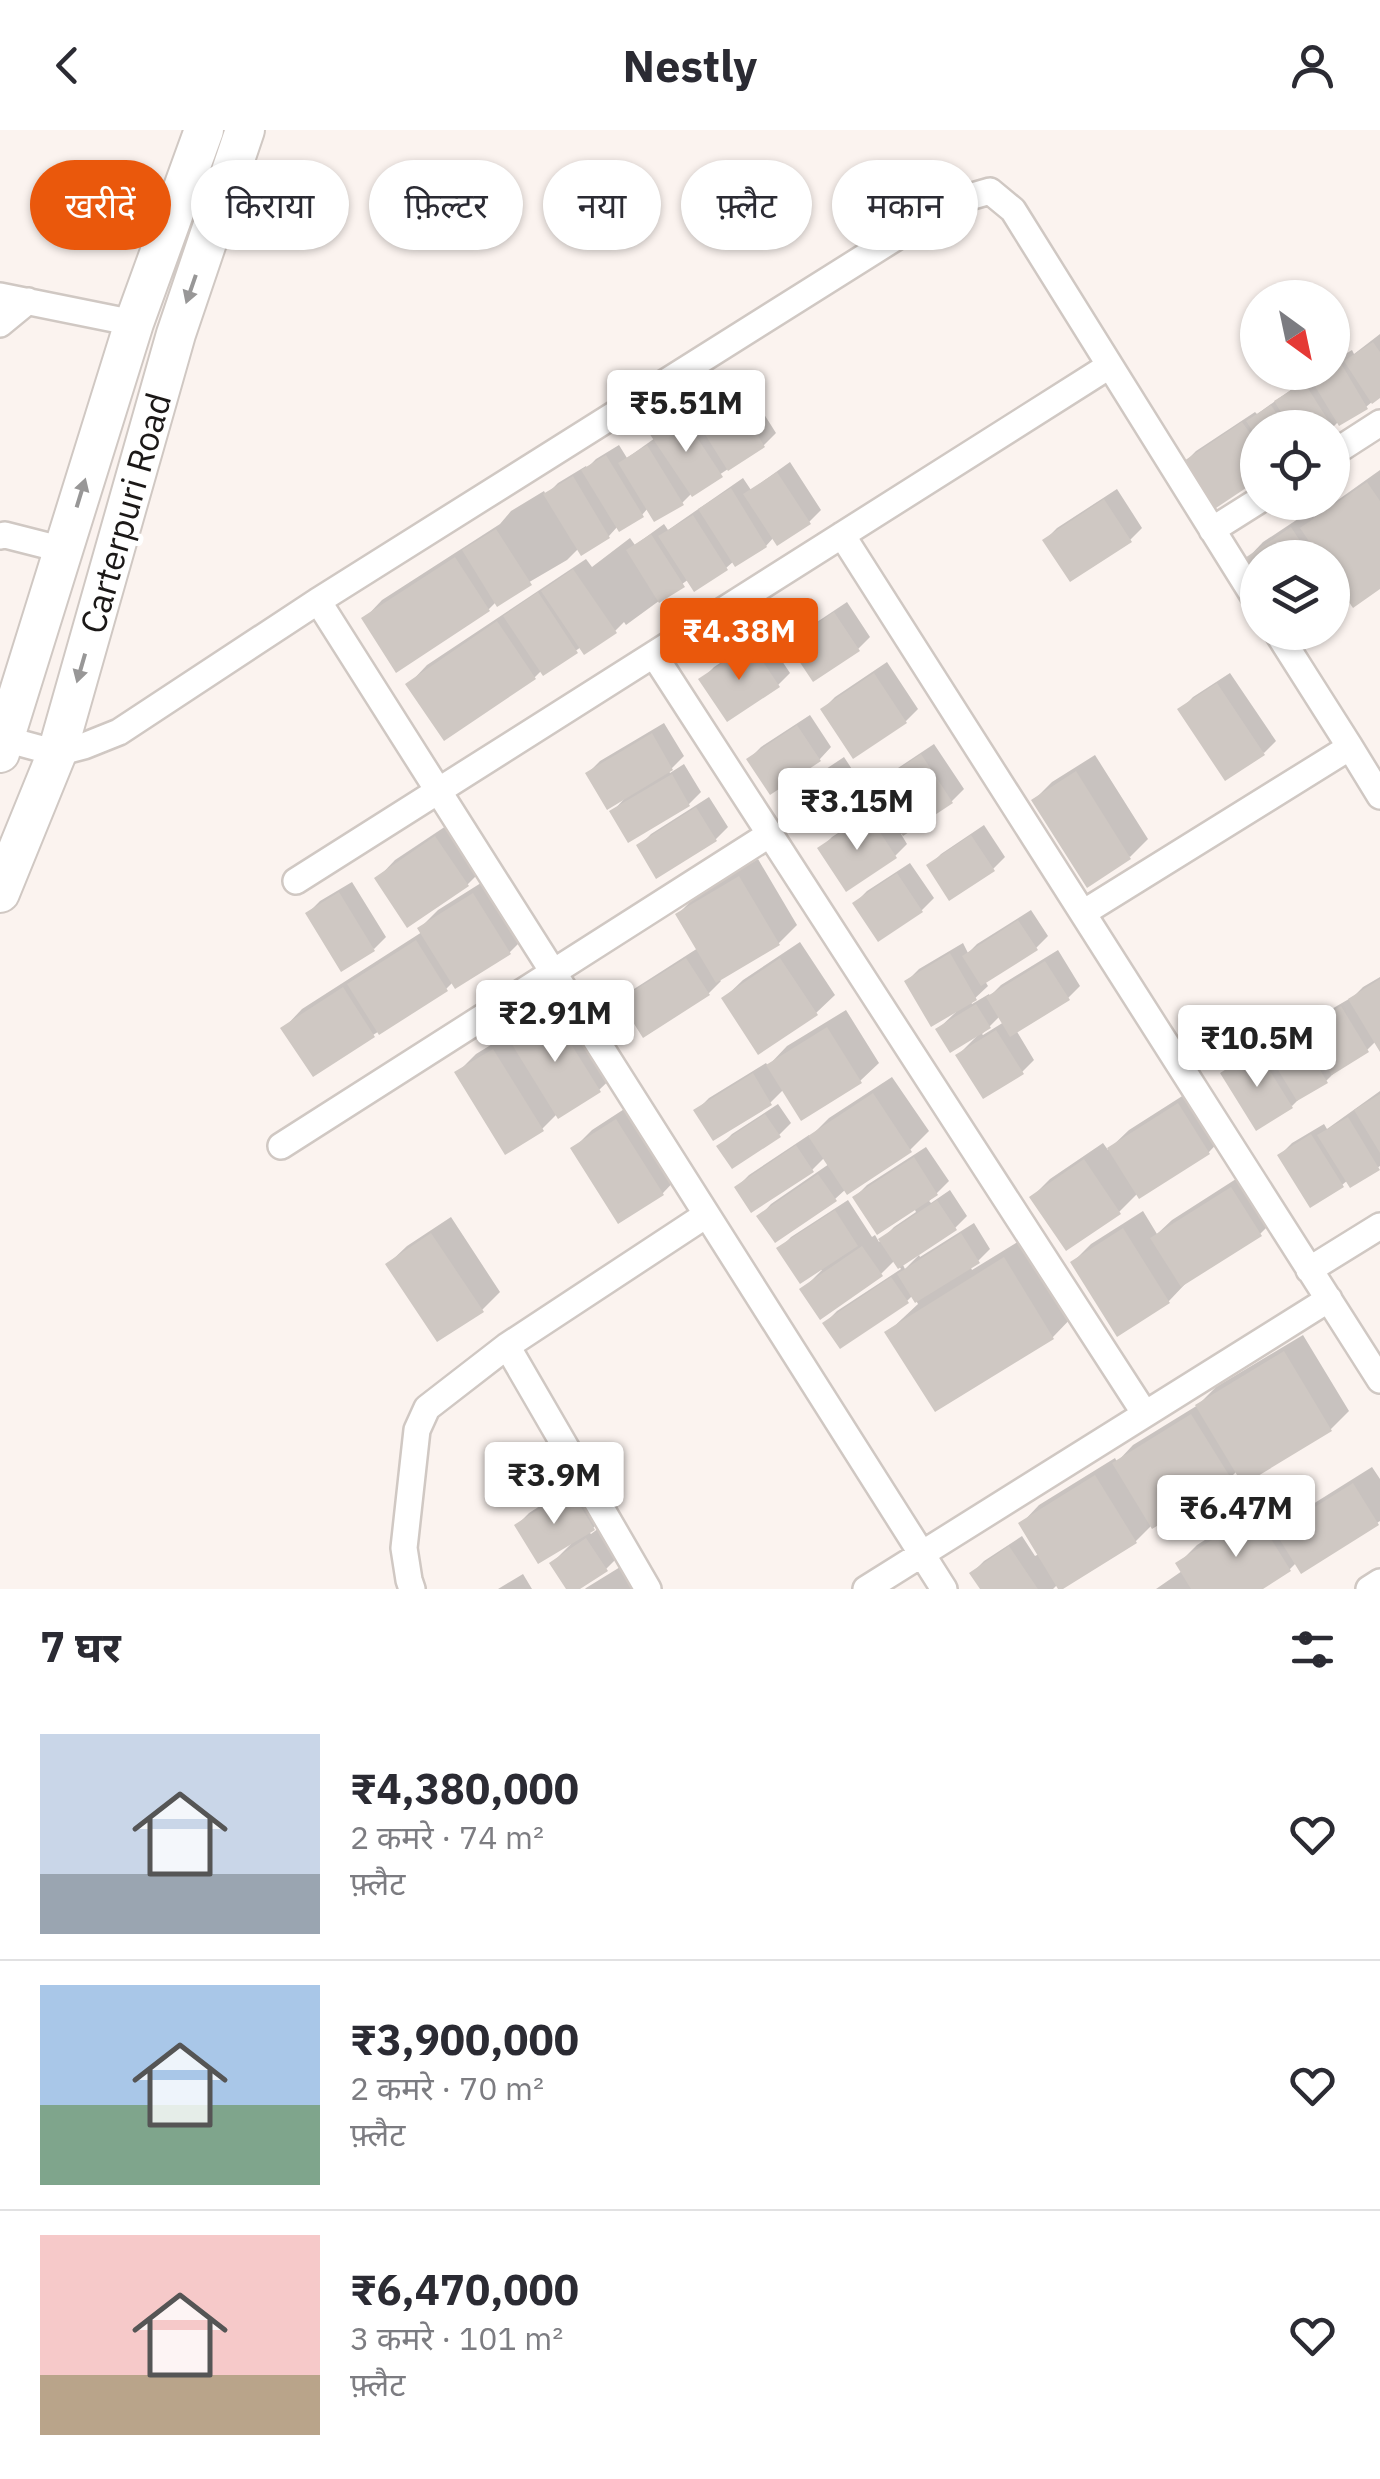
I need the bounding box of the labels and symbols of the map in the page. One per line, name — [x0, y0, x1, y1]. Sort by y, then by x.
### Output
one-way arrow — [183, 274, 198, 304]
north arrow — [1240, 280, 1350, 390]
pin: ₹5.51M — [605, 370, 767, 455]
street label: Carterpuri Road — [69, 387, 181, 639]
one-way arrow — [75, 478, 90, 508]
pin: ₹4.38M — [658, 598, 820, 683]
one-way arrow — [73, 653, 88, 684]
pin: ₹3.15M — [776, 768, 938, 853]
pin: ₹2.91M — [474, 980, 636, 1065]
pin: ₹10.5M — [1176, 1005, 1338, 1090]
pin: ₹3.9M — [484, 1442, 624, 1527]
pin: ₹6.47M — [1155, 1475, 1317, 1560]

